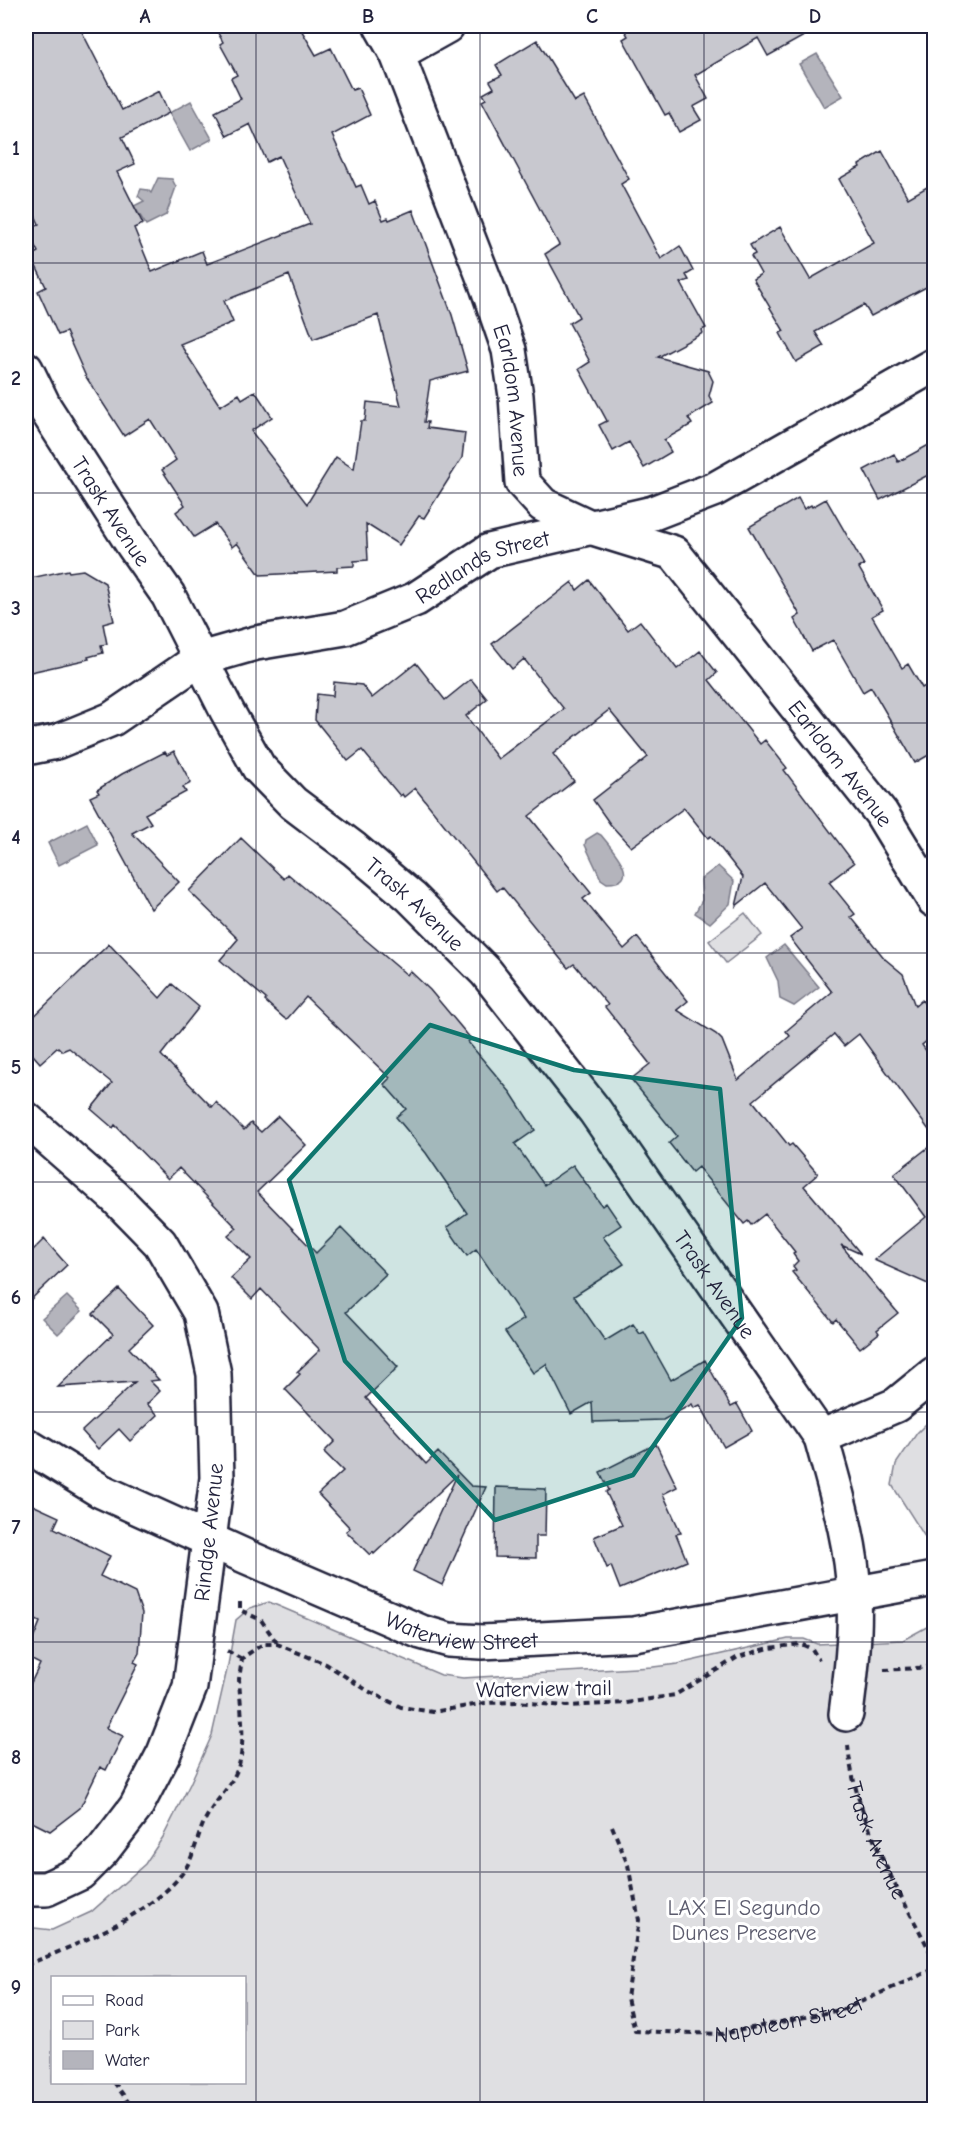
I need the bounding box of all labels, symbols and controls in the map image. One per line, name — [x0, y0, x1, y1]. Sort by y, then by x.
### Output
text: A — [139, 5, 151, 28]
text: B — [362, 5, 374, 28]
text: C — [586, 5, 598, 28]
text: D — [809, 5, 821, 28]
text: 1 — [12, 137, 20, 160]
street label: Earldom Avenue — [487, 321, 534, 478]
text: 2 — [11, 367, 21, 390]
street label: Trask Avenue — [66, 452, 156, 571]
street label: Redlands Street — [411, 525, 553, 610]
text: 3 — [11, 597, 21, 620]
street label: Earldom Avenue — [782, 695, 898, 832]
text: 4 — [11, 826, 21, 849]
street label: Trask Avenue — [360, 852, 469, 957]
text: 5 — [11, 1056, 21, 1079]
street label: Trask Avenue — [668, 1226, 761, 1344]
text: 6 — [11, 1286, 21, 1309]
street label: Rindge Avenue — [189, 1462, 229, 1603]
text: 7 — [12, 1516, 21, 1539]
street label: Waterview Street — [381, 1606, 539, 1656]
street label: Waterview trail — [476, 1675, 612, 1703]
text: 8 — [11, 1746, 21, 1769]
street label: Trask Avenue — [840, 1779, 912, 1904]
park label: LAX El Segundo Dunes Preserve — [667, 1895, 821, 1946]
text: 9 — [11, 1976, 21, 1999]
legend — [51, 1976, 246, 2084]
text: Road — [105, 1990, 144, 2011]
street label: Napoleon Street — [714, 1990, 868, 2048]
text: Park — [105, 2020, 140, 2041]
text: Water — [105, 2050, 150, 2071]

